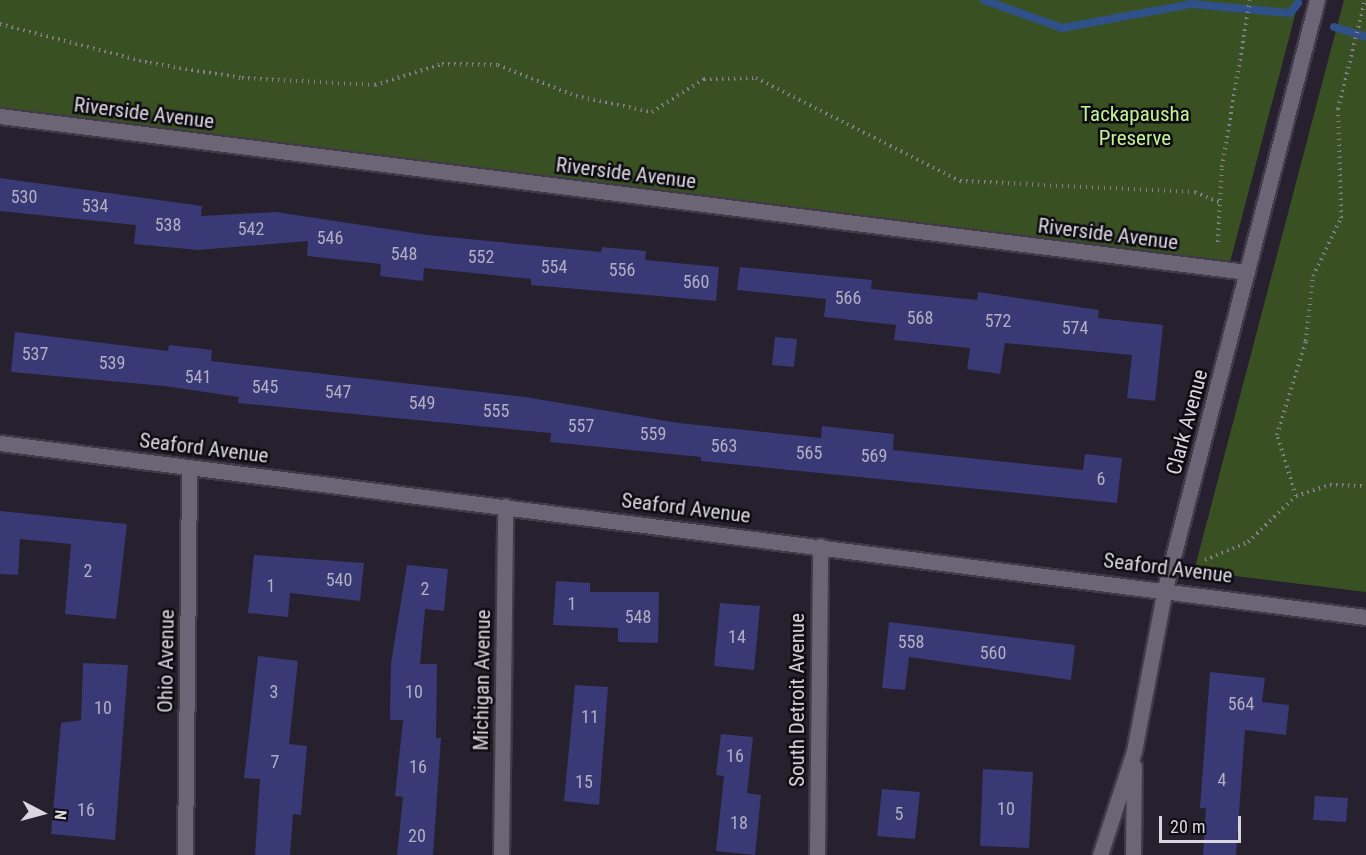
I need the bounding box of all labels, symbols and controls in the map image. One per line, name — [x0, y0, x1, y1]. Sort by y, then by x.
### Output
street label: Riverside Avenue — [72, 92, 216, 134]
park label: Tackapausha Preserve — [1080, 101, 1190, 151]
street label: Riverside Avenue — [554, 152, 698, 194]
house number: 530 — [11, 186, 37, 208]
house number: 534 — [82, 195, 108, 217]
street label: Riverside Avenue — [1036, 213, 1180, 255]
house number: 538 — [155, 214, 181, 236]
house number: 542 — [238, 218, 264, 240]
house number: 546 — [317, 227, 343, 249]
house number: 548 — [391, 243, 417, 265]
house number: 552 — [468, 246, 494, 268]
house number: 554 — [541, 256, 567, 278]
house number: 556 — [609, 259, 635, 281]
house number: 560 — [683, 271, 709, 293]
house number: 566 — [835, 287, 861, 309]
house number: 568 — [907, 307, 933, 329]
house number: 572 — [985, 310, 1011, 332]
house number: 574 — [1062, 317, 1088, 339]
house number: 537 — [22, 343, 48, 365]
house number: 539 — [99, 352, 125, 374]
house number: 541 — [185, 366, 211, 388]
street label: Clark Avenue — [1161, 367, 1213, 477]
house number: 545 — [252, 376, 278, 398]
house number: 547 — [325, 381, 351, 403]
house number: 549 — [409, 392, 435, 414]
house number: 555 — [483, 400, 509, 422]
house number: 557 — [568, 415, 594, 437]
house number: 559 — [640, 423, 666, 445]
street label: Seaford Avenue — [138, 428, 270, 468]
house number: 563 — [711, 435, 737, 457]
house number: 565 — [796, 442, 822, 464]
house number: 569 — [861, 445, 887, 467]
house number: 6 — [1097, 468, 1105, 490]
street label: Seaford Avenue — [620, 488, 752, 528]
street label: Seaford Avenue — [1102, 548, 1234, 588]
house number: 2 — [84, 560, 92, 582]
house number: 540 — [326, 569, 352, 591]
house number: 1 — [267, 575, 275, 597]
house number: 2 — [421, 578, 429, 600]
house number: 1 — [568, 593, 576, 615]
house number: 548 — [625, 606, 651, 628]
street label: Ohio Avenue — [152, 609, 180, 713]
street label: Michigan Avenue — [468, 609, 496, 751]
street label: South Detroit Avenue — [784, 613, 810, 787]
house number: 14 — [728, 626, 746, 648]
house number: 558 — [898, 631, 924, 653]
house number: 560 — [980, 642, 1006, 664]
house number: 3 — [270, 681, 278, 703]
house number: 10 — [405, 681, 423, 703]
house number: 564 — [1228, 693, 1254, 715]
house number: 10 — [94, 697, 112, 719]
house number: 11 — [581, 706, 599, 728]
house number: 16 — [726, 745, 744, 767]
house number: 7 — [271, 751, 279, 773]
house number: 16 — [409, 756, 427, 778]
house number: 4 — [1218, 769, 1226, 791]
house number: 15 — [575, 771, 593, 793]
north arrow — [12, 783, 72, 843]
house number: 10 — [997, 798, 1015, 820]
house number: 16 — [77, 799, 95, 821]
house number: 5 — [895, 803, 903, 825]
scale bar — [1162, 804, 1244, 842]
text: N — [50, 809, 70, 821]
house number: 18 — [730, 812, 748, 834]
text: 20 m — [1170, 816, 1205, 837]
house number: 20 — [408, 825, 426, 847]

